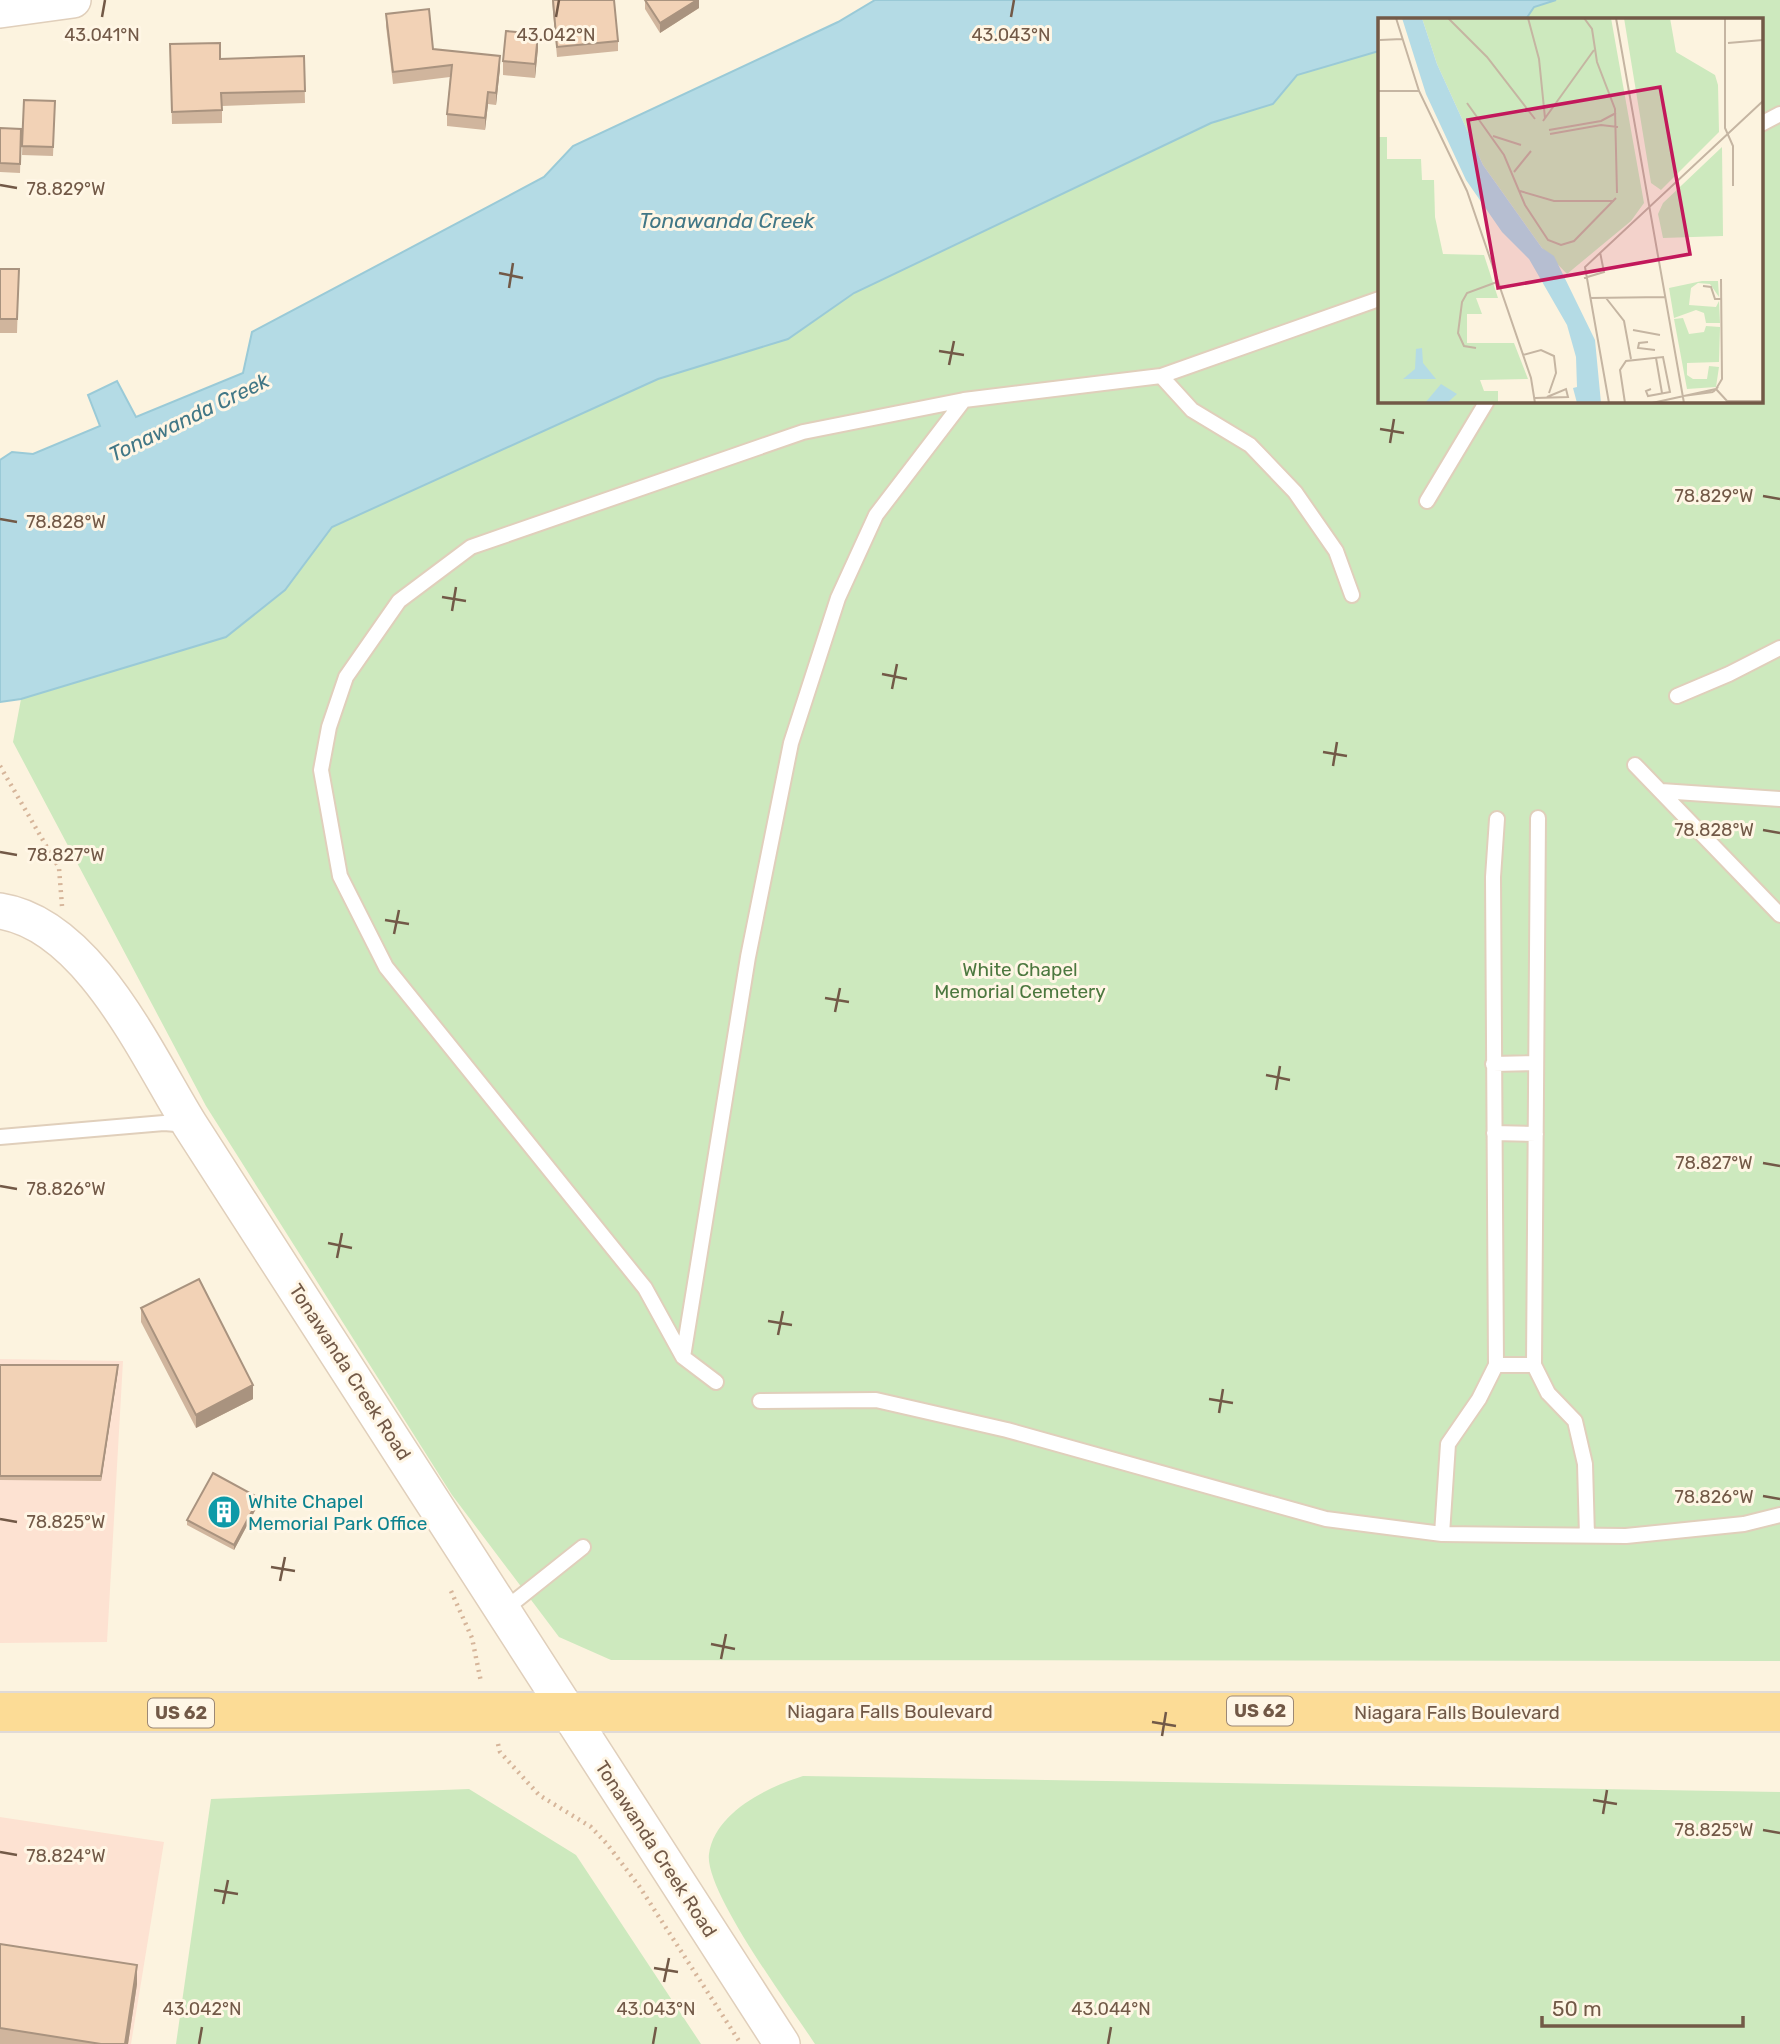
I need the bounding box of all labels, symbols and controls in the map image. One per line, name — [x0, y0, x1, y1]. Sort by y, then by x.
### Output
inset map — [1378, 18, 1762, 402]
text: 43.041°N — [64, 24, 140, 46]
text: 43.042°N — [517, 24, 595, 46]
text: 43.043°N — [971, 24, 1051, 46]
text: 78.829°W — [27, 178, 105, 200]
water label: Tonawanda Creek — [639, 208, 816, 233]
water label: Tonawanda Creek — [105, 367, 274, 467]
text: 78.829°W — [1675, 485, 1753, 507]
text: 78.828°W — [26, 511, 106, 533]
text: 78.828°W — [1674, 819, 1754, 841]
text: 78.827°W — [27, 844, 105, 866]
park label: White Chapel Memorial Cemetery — [934, 958, 1106, 1003]
text: 78.827°W — [1675, 1152, 1753, 1174]
text: 78.826°W — [26, 1178, 106, 1200]
street label: Tonawanda Creek Road — [284, 1279, 416, 1465]
text: 78.826°W — [1674, 1486, 1754, 1508]
place label: White Chapel Memorial Park Office — [248, 1490, 427, 1535]
building icon: White Chapel Memorial Park Office — [205, 1493, 243, 1531]
text: 78.825°W — [27, 1511, 105, 1533]
road number: US 62 — [1227, 1696, 1293, 1726]
road number: US 62 — [148, 1698, 214, 1728]
street label: Niagara Falls Boulevard — [787, 1700, 993, 1723]
street label: Niagara Falls Boulevard — [1354, 1701, 1560, 1724]
street label: Tonawanda Creek Road — [590, 1756, 722, 1942]
text: 78.825°W — [1675, 1819, 1753, 1841]
text: 78.824°W — [26, 1845, 106, 1867]
scale bar — [1542, 1984, 1743, 2028]
text: 50 m — [1552, 1996, 1602, 2021]
text: 43.042°N — [163, 1998, 241, 2020]
text: 43.043°N — [616, 1998, 696, 2020]
text: 43.044°N — [1071, 1998, 1151, 2020]

